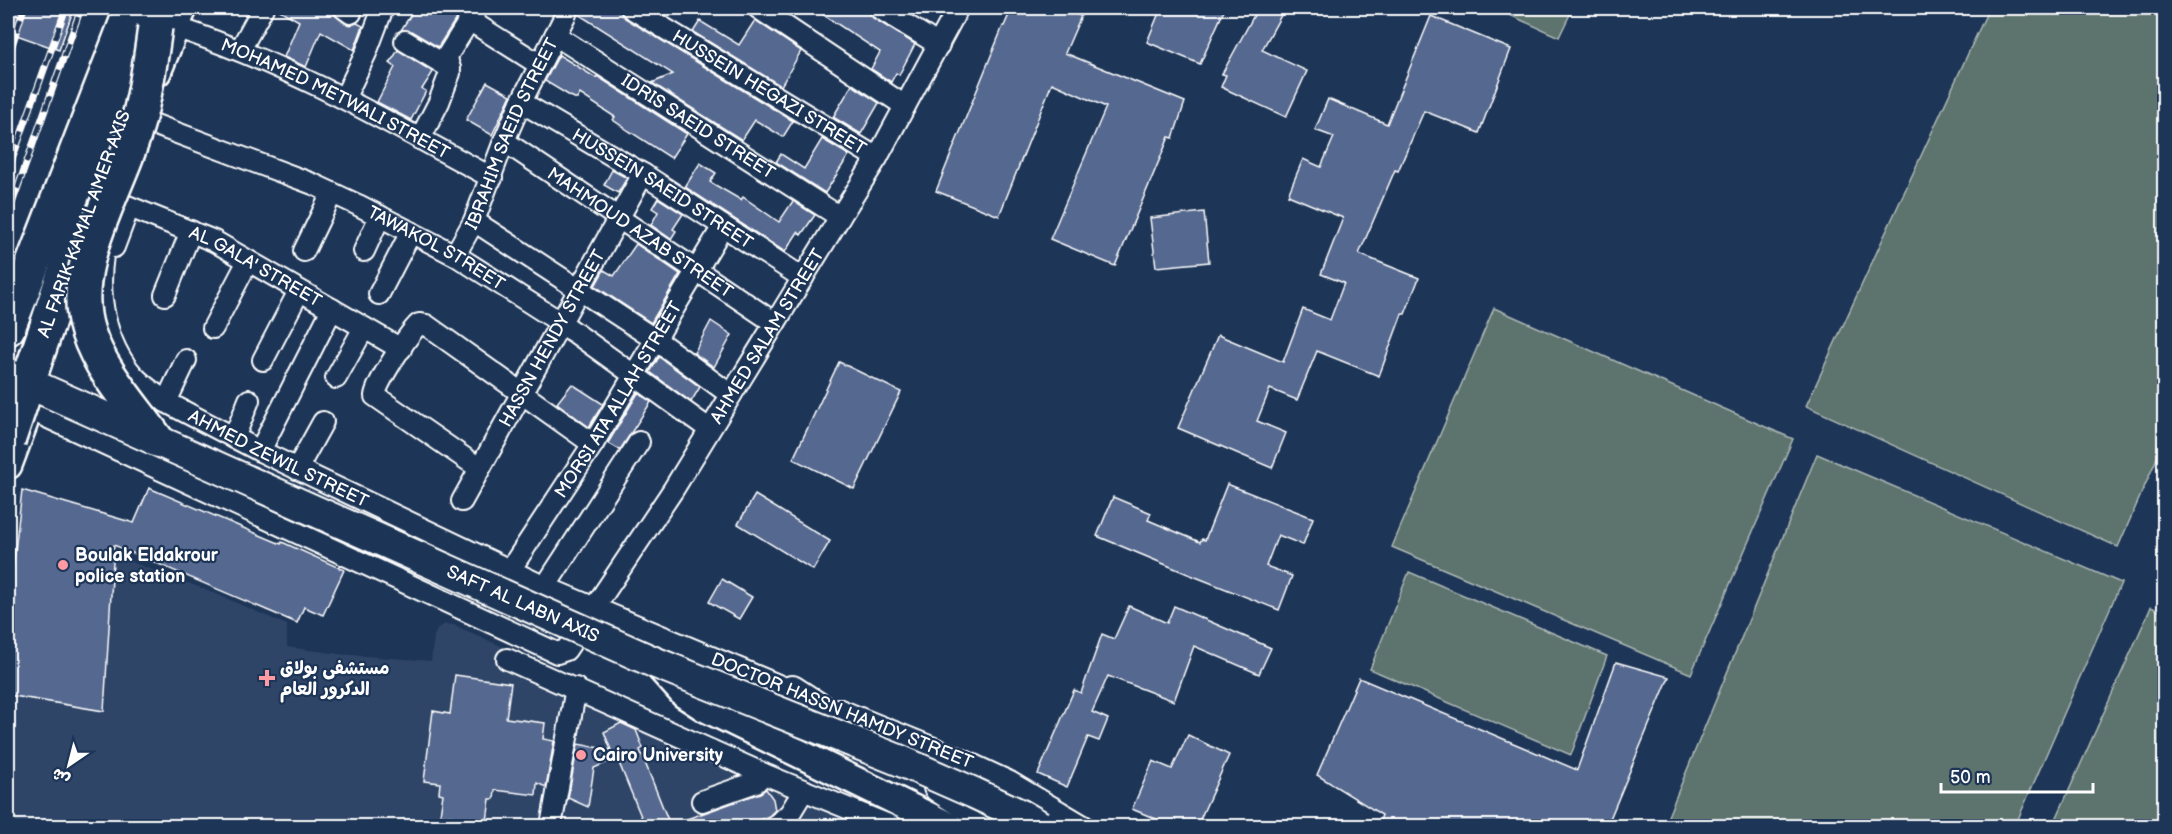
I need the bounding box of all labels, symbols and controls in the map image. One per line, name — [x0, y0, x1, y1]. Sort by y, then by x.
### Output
street label: HUSSEIN HEGAZI STREET — [669, 25, 870, 159]
street label: MOHAMED METWALI STREET — [218, 34, 454, 164]
street label: IBRAHIM SAEID STREET — [461, 35, 562, 233]
street label: IDRIS SAEID STREET — [617, 70, 779, 183]
street label: AL FARIK KAMAL AMER AXIS — [33, 108, 135, 340]
street label: HUSSEIN SAEID STREET — [568, 124, 757, 253]
street label: MAHMOUD AZAB STREET — [543, 163, 737, 302]
street label: TAWAKOL STREET — [364, 201, 509, 295]
street label: AL GALA' STREET — [186, 222, 325, 311]
street label: AHMED SALAM STREET — [706, 245, 829, 427]
street label: HASSN HENDY STREET — [495, 246, 610, 430]
street label: MORSI ATA ALLAH STREET — [550, 297, 686, 502]
street label: AHMED ZEWIL STREET — [185, 405, 372, 512]
place label: Boulak Eldakrour police station — [75, 545, 219, 587]
marker: Boulak Eldakrour police station — [56, 558, 70, 572]
street label: SAFT AL LABN AXIS — [444, 561, 603, 647]
street label: DOCTOR HASSN HAMDY STREET — [708, 649, 976, 773]
place label: مستشفى بولاق الدكرور العام — [280, 658, 390, 703]
marker: مستشفى بولاق الدكرور العام — [258, 669, 276, 687]
north arrow — [39, 735, 99, 795]
place label: Cairo University — [593, 745, 724, 766]
marker: Cairo University — [574, 748, 588, 762]
scale bar — [1941, 756, 2092, 794]
text: ش — [49, 763, 74, 789]
text: 50 m — [1950, 767, 1991, 788]

